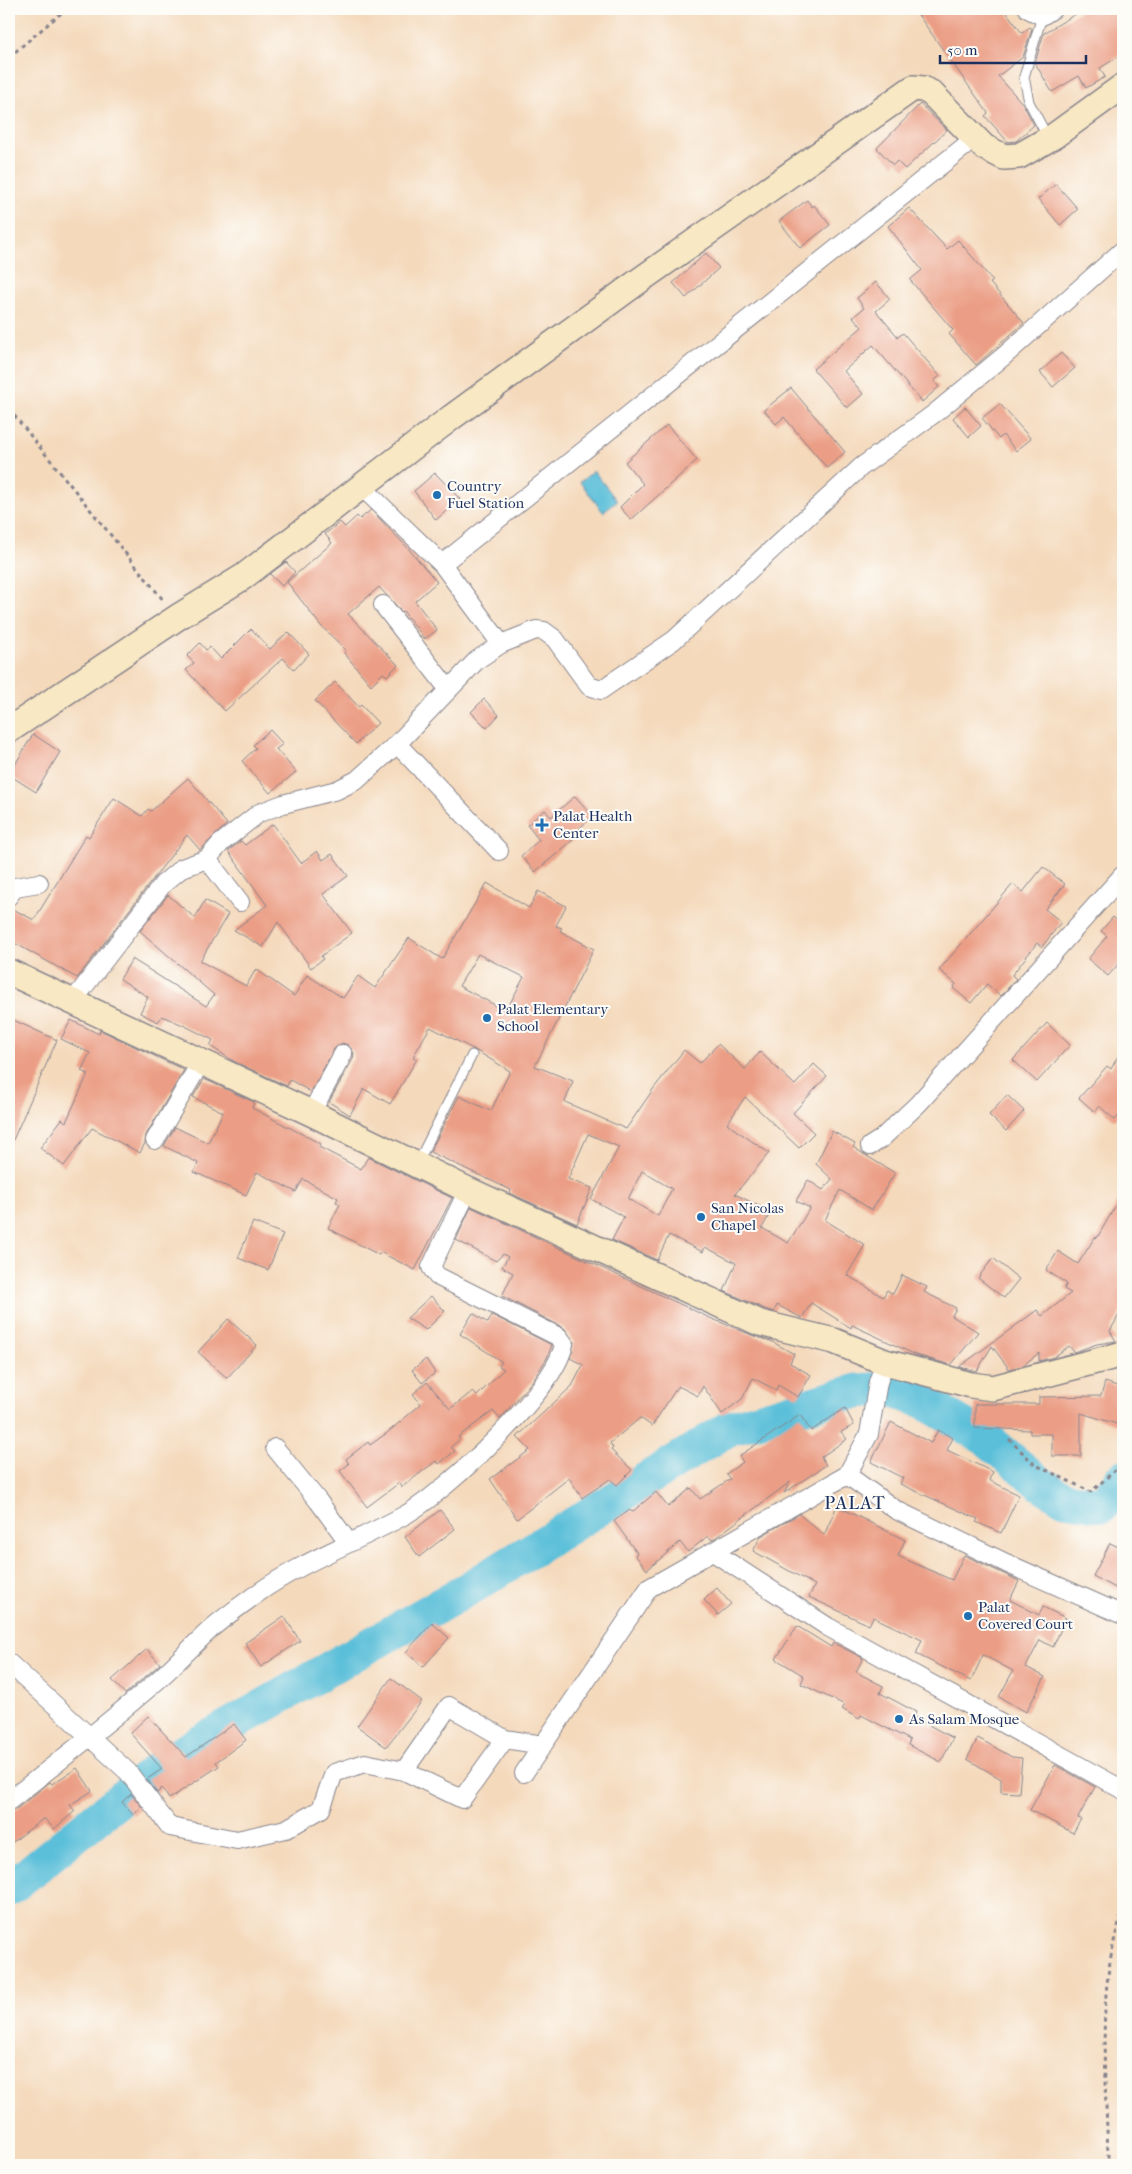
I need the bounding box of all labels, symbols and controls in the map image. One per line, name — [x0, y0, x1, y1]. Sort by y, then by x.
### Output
scale bar — [940, 32, 1086, 64]
text: 50 m — [947, 41, 978, 59]
place label: Country Fuel Station — [447, 477, 524, 512]
marker: Country Fuel Station — [431, 489, 443, 501]
place label: Palat Health Center — [553, 807, 633, 842]
marker: Palat Health Center — [535, 818, 549, 832]
place label: Palat Elementary School — [497, 1000, 609, 1035]
marker: Palat Elementary School — [481, 1012, 493, 1024]
place label: San Nicolas Chapel — [711, 1199, 784, 1234]
marker: San Nicolas Chapel — [695, 1211, 707, 1223]
district label: PALAT — [824, 1493, 886, 1514]
place label: Palat Covered Court — [978, 1598, 1074, 1633]
marker: Palat Covered Court — [962, 1610, 974, 1622]
place label: As Salam Mosque — [908, 1710, 1020, 1728]
marker: As Salam Mosque — [893, 1713, 905, 1725]

